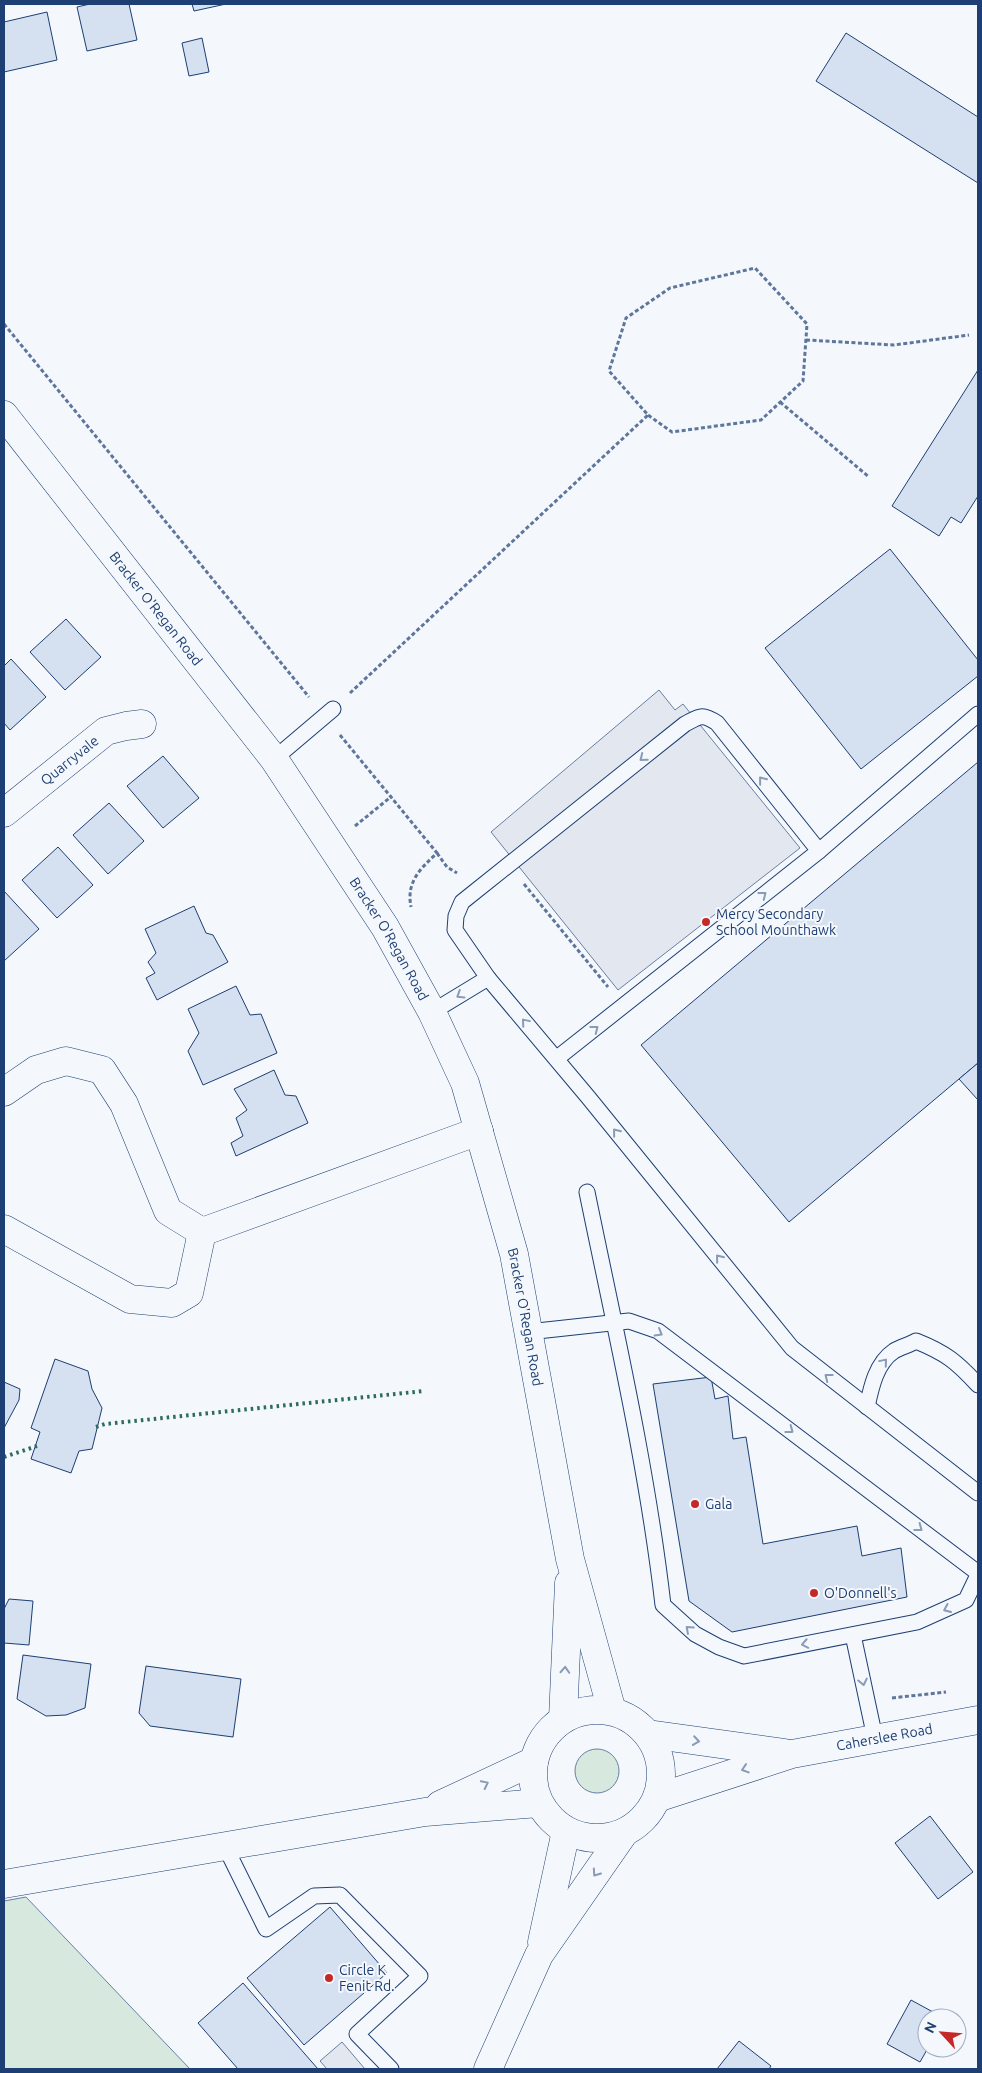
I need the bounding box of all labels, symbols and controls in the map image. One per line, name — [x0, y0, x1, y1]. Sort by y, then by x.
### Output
street label: Bracker O'Regan Road — [106, 548, 206, 669]
street label: Quarryvale — [37, 732, 102, 788]
one-way arrow — [639, 752, 648, 761]
one-way arrow — [759, 776, 768, 786]
street label: Bracker O'Regan Road — [346, 874, 432, 1003]
one-way arrow — [757, 893, 766, 901]
place label: Mercy Secondary School Mounthawk — [716, 906, 836, 938]
marker: Mercy Secondary School Mounthawk — [700, 916, 712, 928]
one-way arrow — [457, 989, 466, 999]
one-way arrow — [522, 1018, 531, 1027]
one-way arrow — [589, 1026, 598, 1034]
one-way arrow — [614, 1129, 622, 1138]
street label: Bracker O'Regan Road — [505, 1246, 546, 1387]
one-way arrow — [716, 1255, 724, 1264]
one-way arrow — [654, 1327, 663, 1337]
one-way arrow — [878, 1359, 887, 1368]
one-way arrow — [825, 1373, 834, 1382]
one-way arrow — [784, 1424, 794, 1433]
place label: Gala — [705, 1496, 732, 1512]
marker: Gala — [689, 1498, 701, 1510]
one-way arrow — [913, 1523, 922, 1531]
place label: O'Donnell's — [824, 1585, 897, 1601]
marker: O'Donnell's — [808, 1587, 820, 1599]
one-way arrow — [943, 1602, 952, 1613]
one-way arrow — [686, 1626, 695, 1635]
one-way arrow — [800, 1638, 809, 1649]
one-way arrow — [560, 1666, 570, 1674]
one-way arrow — [857, 1678, 868, 1687]
street label: Caherslee Road — [835, 1720, 934, 1754]
one-way arrow — [692, 1735, 700, 1745]
one-way arrow — [742, 1763, 750, 1773]
one-way arrow — [480, 1780, 489, 1790]
one-way arrow — [593, 1867, 602, 1877]
place label: Circle K Fenit Rd. — [339, 1962, 395, 1994]
marker: Circle K Fenit Rd. — [323, 1972, 335, 1984]
north arrow — [917, 2008, 967, 2058]
text: N — [921, 2019, 940, 2036]

